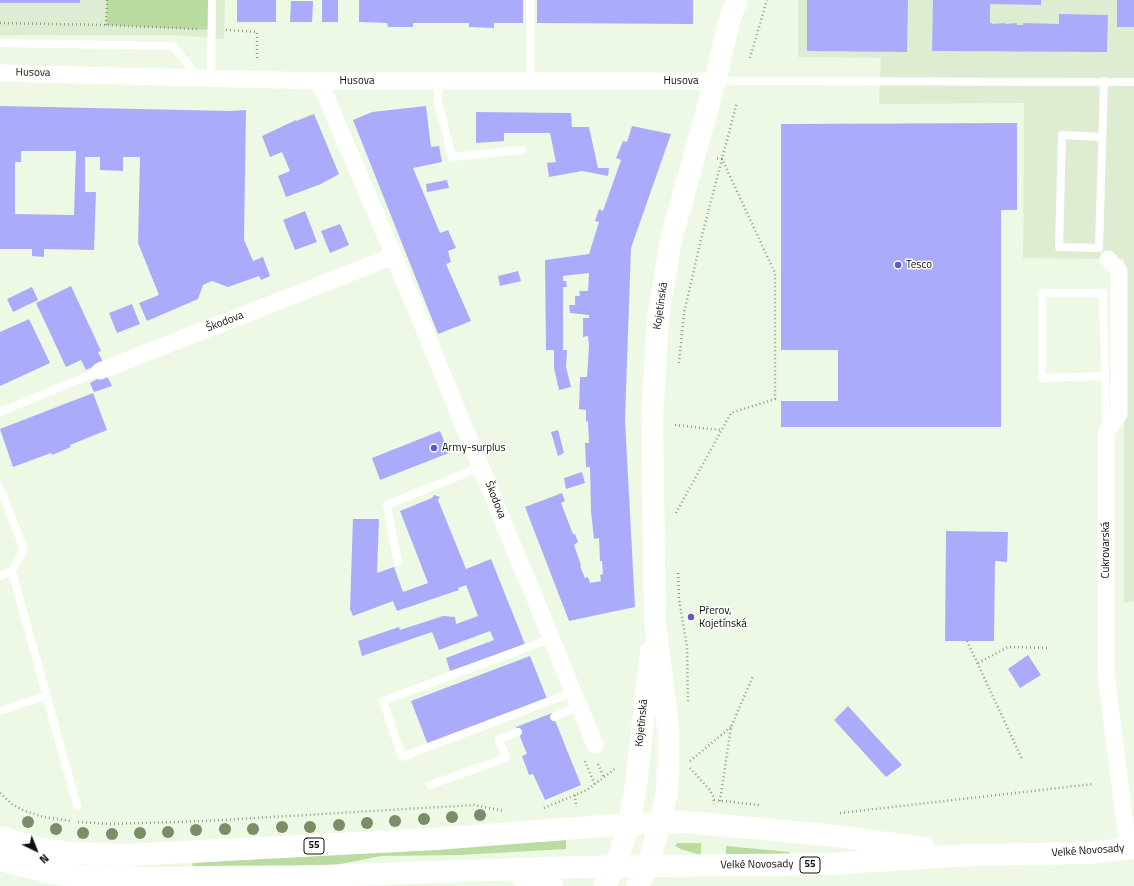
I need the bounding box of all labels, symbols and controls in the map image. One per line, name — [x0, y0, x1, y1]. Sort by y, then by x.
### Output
street label: Husova — [15, 66, 51, 80]
street label: Husova — [340, 74, 374, 88]
street label: Husova — [664, 74, 698, 88]
place label: Tesco — [906, 258, 932, 272]
marker: Tesco — [893, 260, 903, 270]
street label: Kojetínská — [651, 281, 671, 331]
street label: Škodova — [204, 309, 246, 335]
place label: Army-surplus — [442, 441, 506, 455]
marker: Army-surplus — [429, 443, 439, 453]
street label: Škodova — [482, 479, 508, 521]
street label: Cukrovarská — [1099, 522, 1113, 578]
place label: Přerov, Kojetínská — [699, 604, 747, 630]
marker: Přerov, Kojetínská — [686, 612, 696, 622]
street label: Kojetínská — [633, 699, 651, 747]
north arrow — [16, 830, 56, 870]
road number: 55 — [304, 838, 324, 854]
street label: Velké Novosady — [1051, 842, 1125, 860]
text: N — [36, 850, 52, 867]
road number: 55 — [800, 857, 820, 873]
street label: Velké Novosady — [720, 858, 794, 872]

